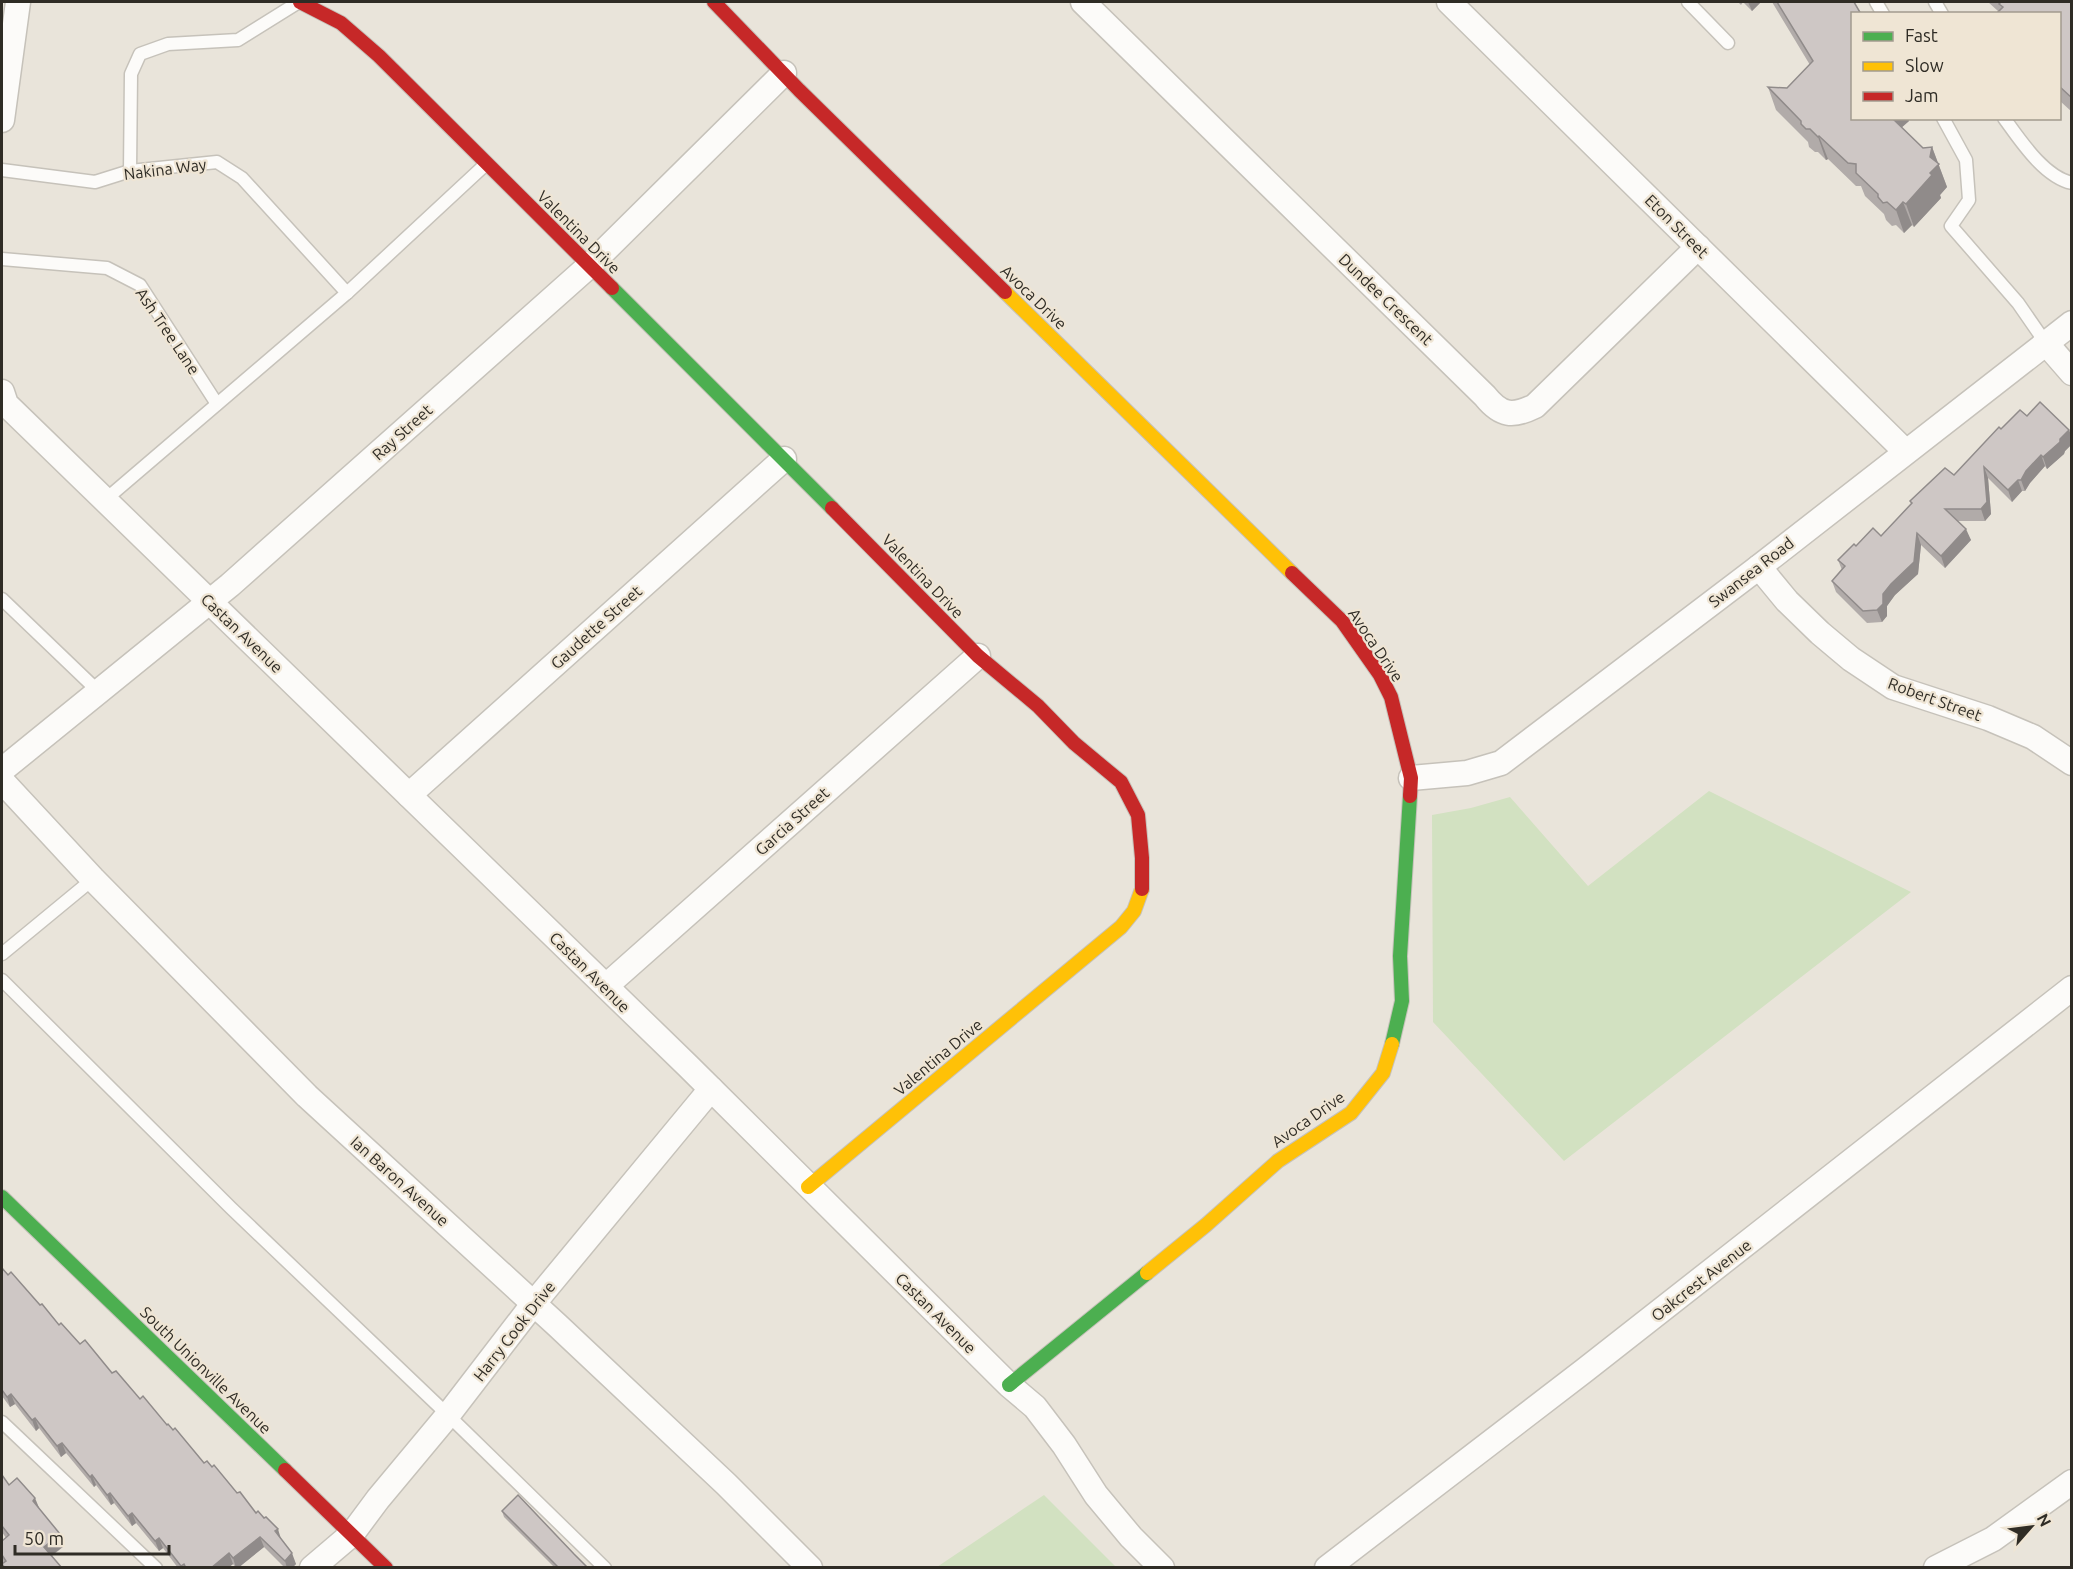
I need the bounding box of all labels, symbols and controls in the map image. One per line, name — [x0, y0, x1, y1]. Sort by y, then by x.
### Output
legend — [1851, 12, 2061, 120]
text: Fast — [1905, 25, 1938, 45]
text: Slow — [1905, 55, 1944, 75]
text: Jam — [1905, 85, 1939, 105]
street label: Nakina Way — [123, 155, 208, 183]
street label: Valentina Drive — [534, 187, 624, 277]
street label: Eton Street — [1642, 191, 1713, 262]
street label: Dundee Crescent — [1335, 250, 1437, 349]
street label: Avoca Drive — [997, 261, 1071, 333]
street label: Ash Tree Lane — [132, 284, 204, 378]
street label: Ray Street — [368, 400, 436, 464]
street label: Valentina Drive — [879, 530, 967, 622]
street label: Swansea Road — [1705, 533, 1797, 611]
street label: Gaudette Street — [547, 581, 646, 672]
street label: Castan Avenue — [198, 590, 286, 676]
street label: Avoca Drive — [1345, 605, 1407, 685]
street label: Robert Street — [1886, 674, 1985, 724]
street label: Garcia Street — [752, 783, 833, 859]
street label: Castan Avenue — [546, 928, 634, 1016]
street label: Valentina Drive — [890, 1015, 986, 1099]
street label: Avoca Drive — [1268, 1087, 1348, 1151]
street label: Ian Baron Avenue — [347, 1132, 453, 1230]
street label: Oakcrest Avenue — [1648, 1235, 1754, 1325]
street label: Castan Avenue — [892, 1269, 980, 1357]
street label: Harry Cook Drive — [470, 1278, 558, 1384]
street label: South Unionville Avenue — [137, 1303, 275, 1437]
north arrow — [2001, 1497, 2061, 1557]
text: N — [2033, 1510, 2055, 1529]
scale bar — [15, 1518, 170, 1556]
text: 50 m — [24, 1528, 64, 1548]

